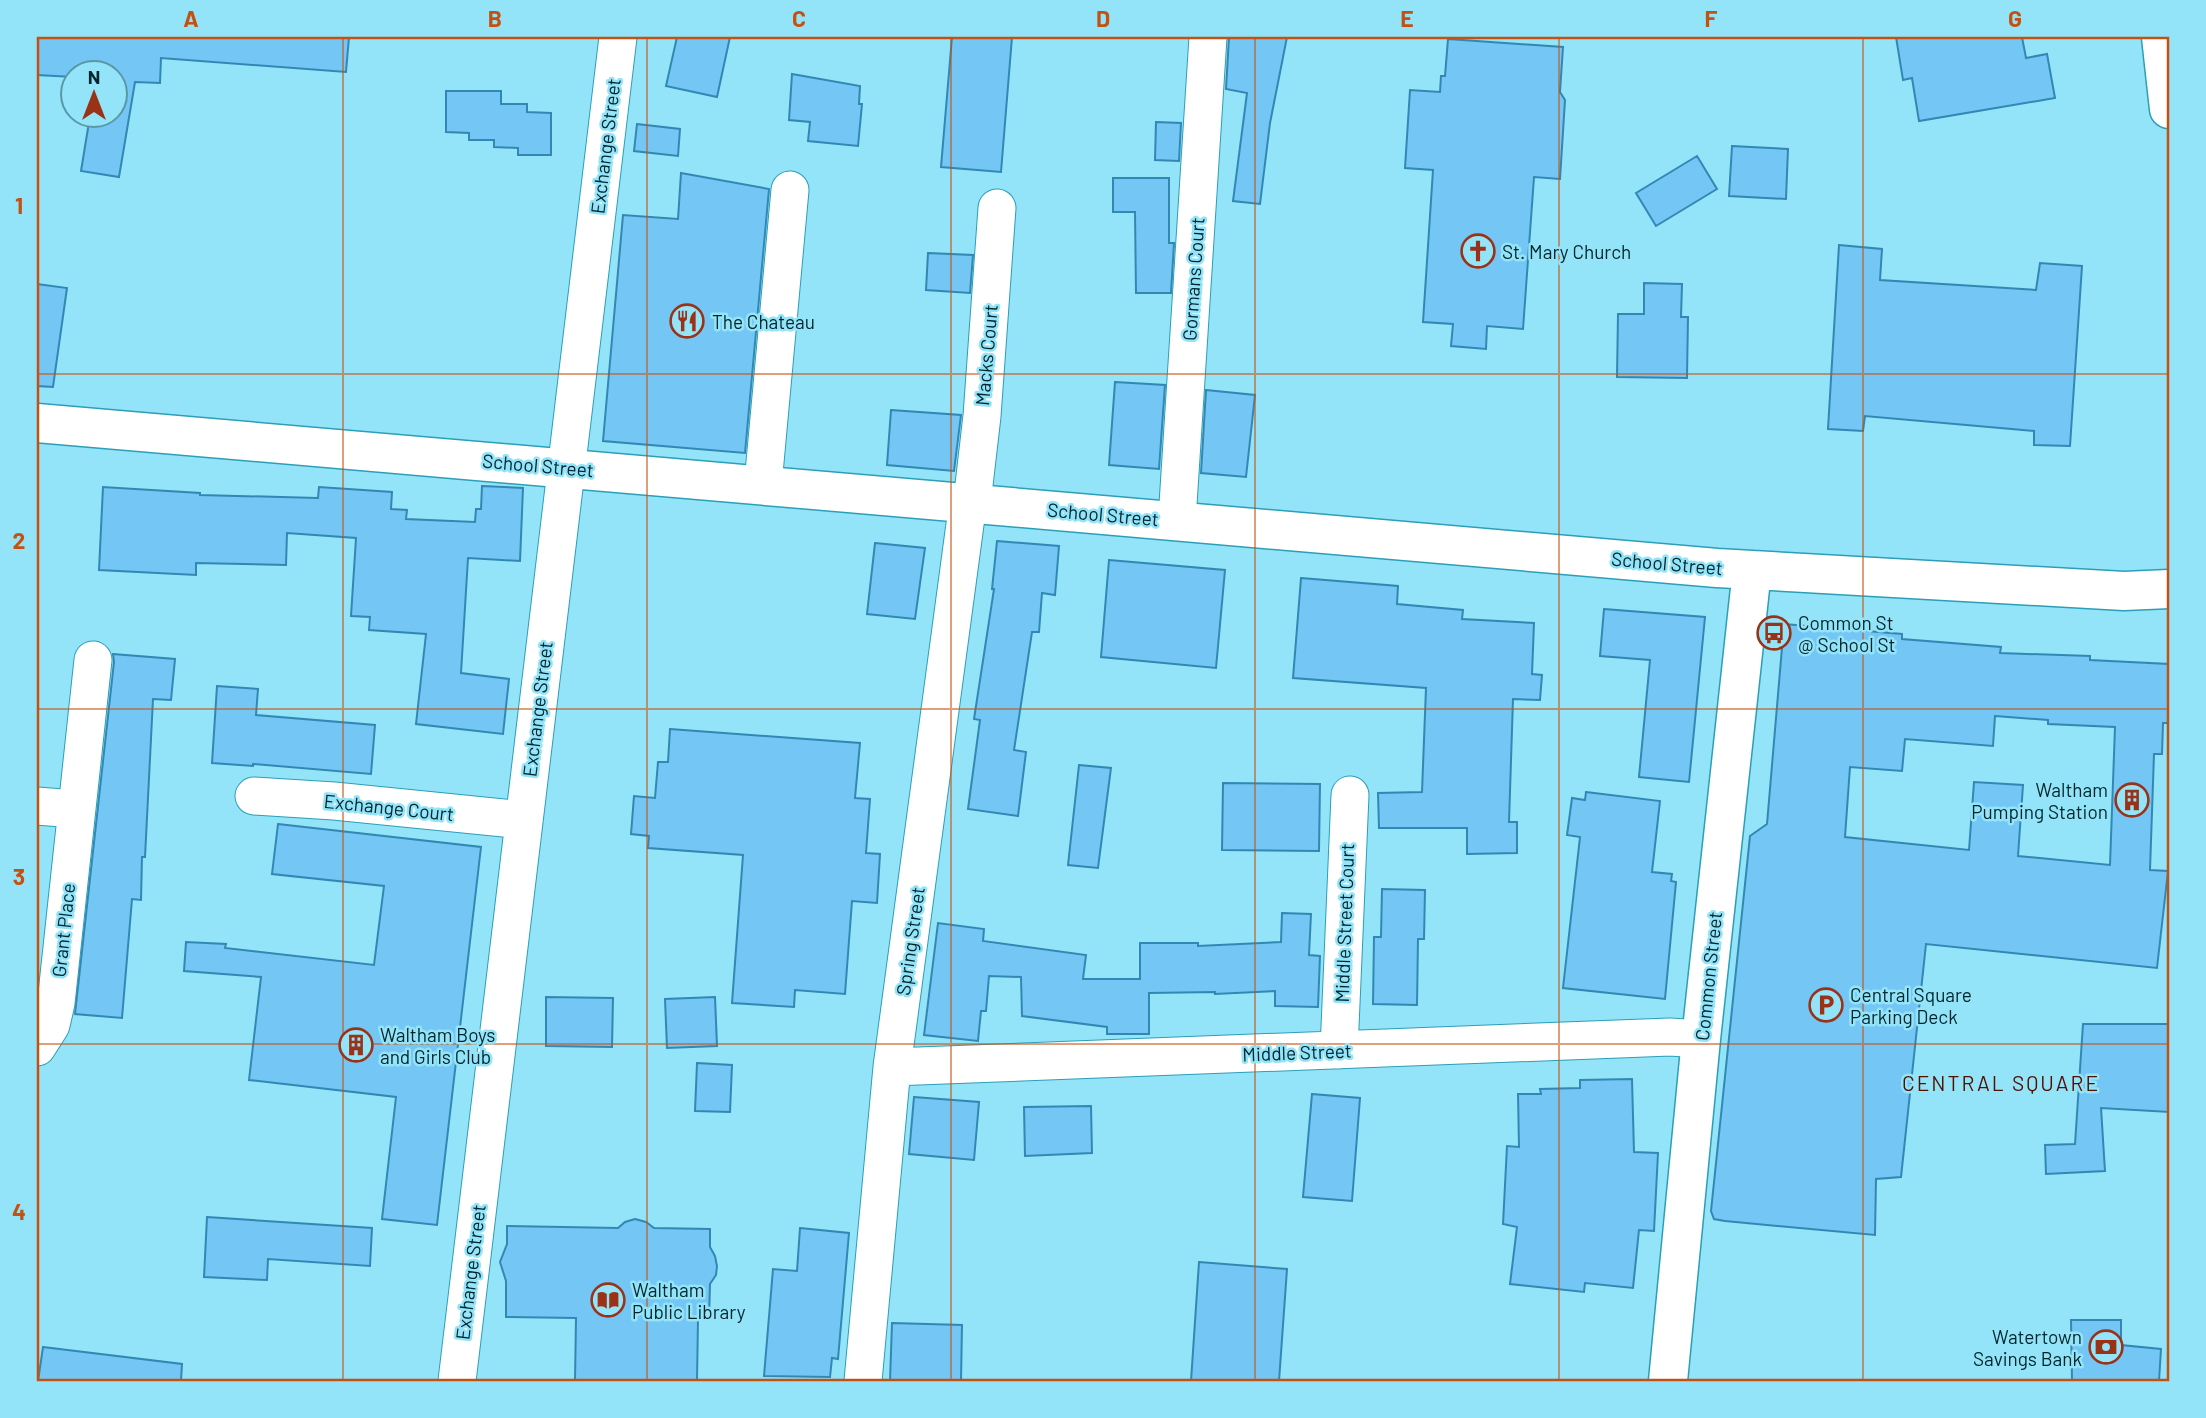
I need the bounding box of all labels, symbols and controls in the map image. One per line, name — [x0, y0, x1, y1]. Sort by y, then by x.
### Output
text: A — [183, 4, 199, 32]
text: B — [488, 4, 502, 32]
text: C — [792, 4, 806, 32]
text: D — [1096, 4, 1110, 32]
text: E — [1400, 4, 1414, 32]
text: F — [1705, 4, 1718, 32]
text: G — [2008, 4, 2022, 32]
north arrow — [60, 60, 130, 130]
text: N — [88, 65, 100, 88]
street label: Exchange Street — [585, 77, 625, 215]
text: 1 — [15, 191, 23, 219]
street label: Gormans Court — [1177, 217, 1209, 341]
church icon: St. Mary Church — [1459, 232, 1497, 270]
place label: St. Mary Church — [1502, 240, 1631, 263]
restaurant icon: The Chateau — [668, 302, 706, 340]
street label: Macks Court — [970, 303, 1002, 407]
place label: The Chateau — [712, 310, 815, 333]
street label: School Street — [481, 449, 595, 481]
street label: School Street — [1046, 498, 1160, 530]
text: 2 — [13, 526, 25, 554]
street label: School Street — [1610, 547, 1724, 579]
place label: Common St @ School St — [1798, 611, 1896, 656]
bus stop icon: Common St @ School St — [1755, 614, 1793, 652]
street label: Exchange Street — [517, 640, 557, 778]
place label: Waltham Pumping Station — [1971, 778, 2108, 823]
building icon: Waltham Pumping Station — [2113, 781, 2151, 819]
street label: Exchange Court — [323, 789, 455, 825]
street label: Middle Street Court — [1330, 843, 1358, 1003]
text: 3 — [13, 862, 25, 890]
street label: Grant Place — [47, 882, 79, 978]
street label: Spring Street — [891, 885, 929, 997]
street label: Common Street — [1690, 910, 1726, 1042]
place label: Central Square Parking Deck — [1850, 983, 1972, 1028]
parking icon: Central Square Parking Deck — [1807, 986, 1845, 1024]
place label: Waltham Boys and Girls Club — [380, 1023, 495, 1068]
building icon: Waltham Boys and Girls Club — [337, 1026, 375, 1064]
street label: Middle Street — [1242, 1039, 1352, 1065]
district label: CENTRAL SQUARE — [1902, 1070, 2100, 1095]
text: 4 — [12, 1197, 26, 1225]
street label: Exchange Street — [450, 1203, 490, 1341]
place label: Waltham Public Library — [632, 1278, 746, 1323]
library icon: Waltham Public Library — [589, 1281, 627, 1319]
place label: Watertown Savings Bank — [1973, 1325, 2082, 1370]
bank icon: Watertown Savings Bank — [2087, 1328, 2125, 1366]

